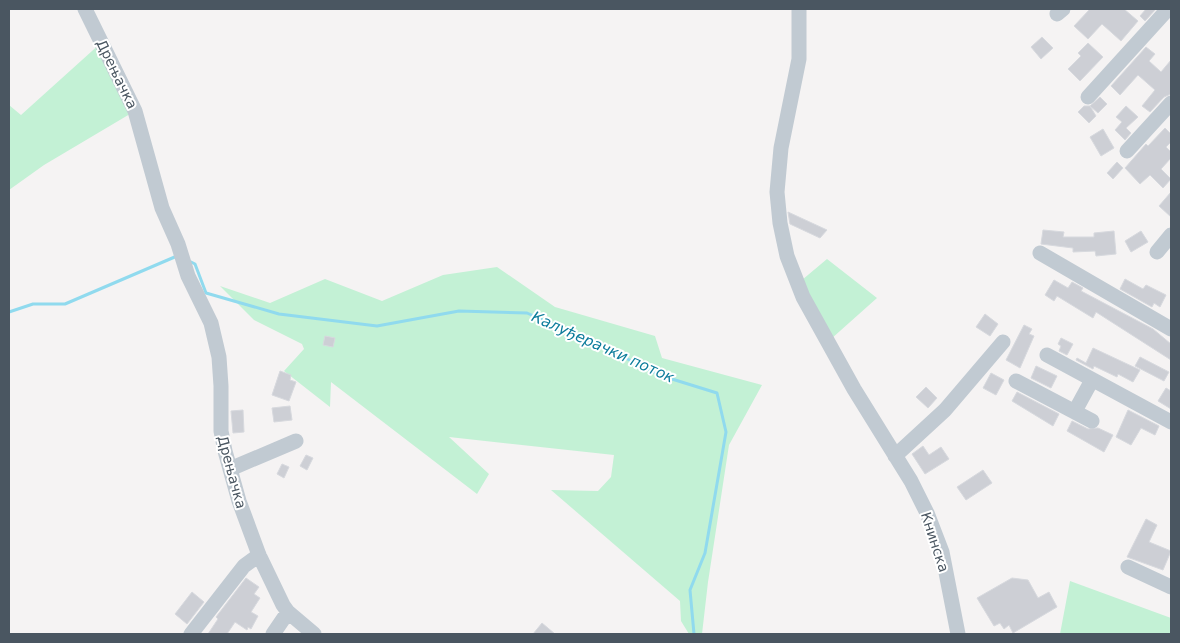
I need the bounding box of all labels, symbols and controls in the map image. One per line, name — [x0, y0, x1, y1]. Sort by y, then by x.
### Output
street label: Дрењачка — [93, 37, 141, 111]
water label: Калуђерачки поток — [529, 307, 677, 387]
street label: Дрењачка — [215, 434, 249, 510]
street label: Книнска — [918, 510, 952, 574]

